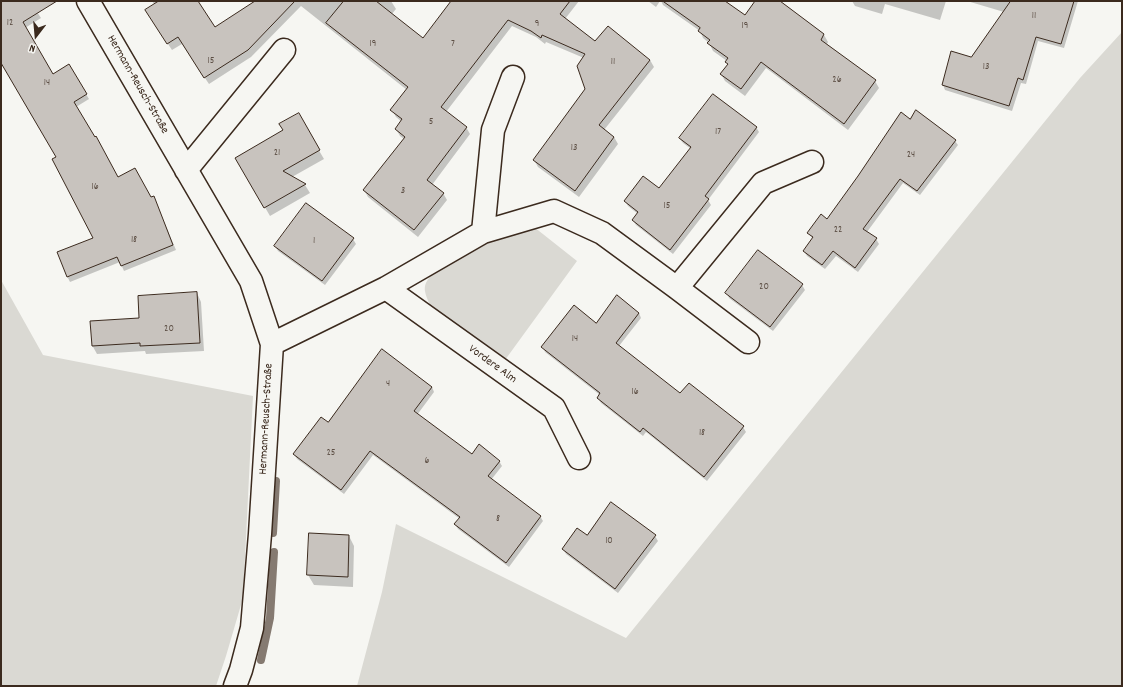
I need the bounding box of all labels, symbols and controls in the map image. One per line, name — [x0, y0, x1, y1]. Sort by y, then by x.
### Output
house number: 11 — [1032, 11, 1036, 23]
north arrow — [16, 16, 56, 56]
house number: 12 — [7, 18, 13, 30]
house number: 9 — [535, 19, 539, 31]
house number: 19 — [742, 21, 748, 33]
street label: Hermann-Reusch-Straße — [103, 33, 171, 137]
text: N — [28, 39, 38, 56]
house number: 19 — [370, 39, 376, 51]
house number: 7 — [451, 39, 455, 51]
house number: 15 — [208, 56, 214, 68]
house number: 11 — [611, 57, 615, 69]
house number: 13 — [983, 62, 989, 74]
house number: 26 — [832, 75, 842, 87]
house number: 14 — [44, 78, 50, 90]
house number: 5 — [429, 117, 433, 129]
house number: 17 — [715, 127, 721, 139]
house number: 13 — [571, 143, 577, 155]
house number: 21 — [274, 148, 280, 160]
house number: 24 — [907, 150, 915, 162]
house number: 16 — [91, 182, 99, 194]
house number: 3 — [401, 186, 405, 198]
house number: 15 — [664, 201, 670, 213]
house number: 22 — [834, 225, 842, 237]
house number: 18 — [131, 235, 137, 247]
house number: 1 — [313, 236, 315, 248]
house number: 20 — [759, 282, 769, 294]
house number: 20 — [164, 324, 174, 336]
house number: 14 — [572, 334, 578, 346]
street label: Vordere Alm — [465, 343, 519, 387]
street label: Hermann-Reusch-Straße — [257, 363, 277, 475]
house number: 4 — [386, 379, 390, 391]
house number: 16 — [631, 387, 639, 399]
house number: 18 — [699, 428, 705, 440]
house number: 25 — [327, 448, 335, 460]
house number: 6 — [425, 456, 429, 468]
house number: 8 — [496, 514, 500, 526]
house number: 10 — [605, 536, 613, 548]

